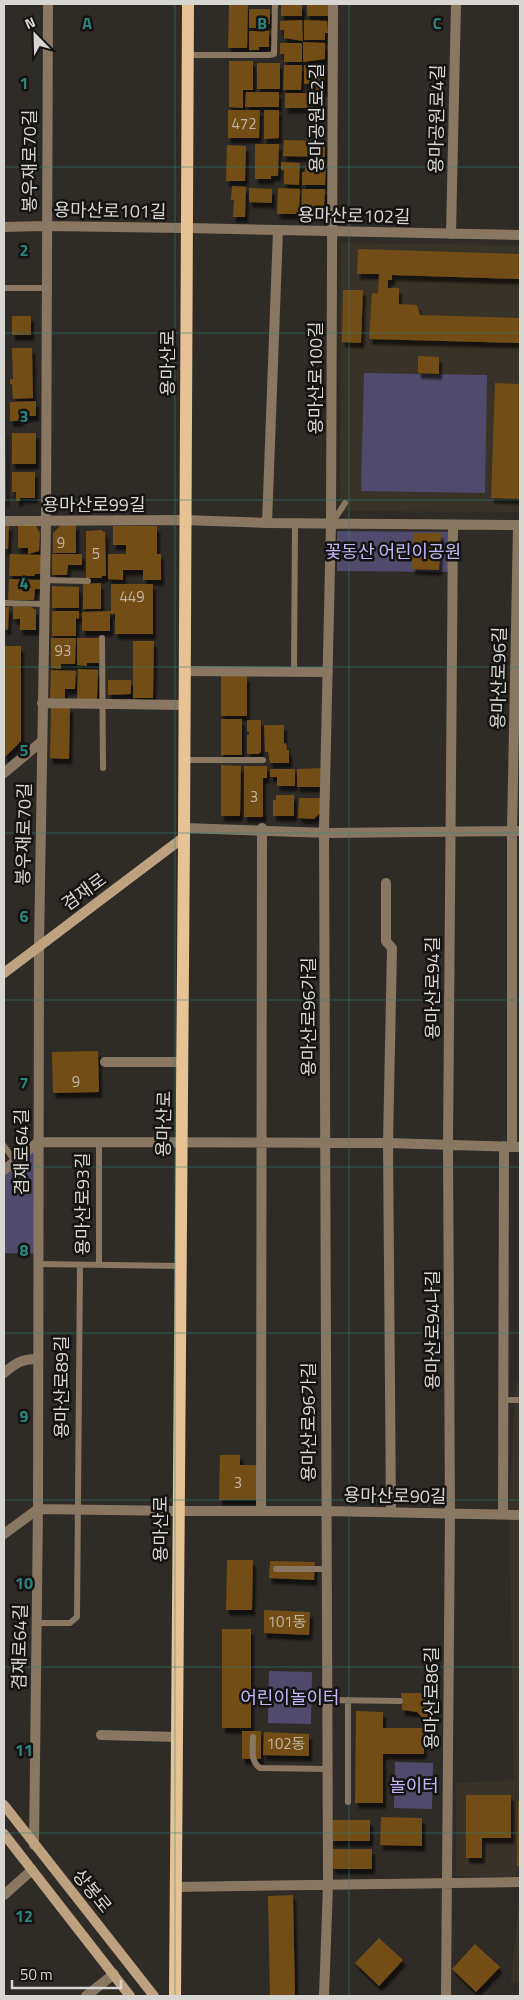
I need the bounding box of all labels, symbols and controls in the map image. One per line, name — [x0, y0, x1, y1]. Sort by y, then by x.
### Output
north arrow — [10, 10, 60, 60]
text: N — [21, 11, 38, 34]
text: A — [82, 11, 92, 35]
text: B — [257, 11, 267, 35]
text: C — [433, 11, 442, 35]
street label: 용마공원로2길 — [303, 63, 330, 173]
street label: 용마공원로4길 — [422, 64, 451, 174]
text: 1 — [20, 71, 28, 95]
street label: 봉우재로70길 — [16, 110, 43, 212]
house number: 472 — [231, 112, 257, 135]
street label: 용마산로101길 — [53, 196, 167, 225]
street label: 용마산로102길 — [297, 201, 411, 230]
text: 2 — [20, 238, 28, 262]
street label: 용마산로100길 — [302, 321, 329, 435]
street label: 용마산로 — [154, 330, 181, 396]
text: 3 — [20, 404, 28, 428]
street label: 용마산로99길 — [43, 491, 145, 518]
house number: 9 — [57, 531, 65, 554]
park label: 꽃동산 어린이공원 — [325, 538, 461, 565]
house number: 5 — [92, 542, 100, 565]
text: 4 — [20, 571, 29, 595]
house number: 449 — [119, 585, 145, 608]
street label: 용마산로96길 — [484, 626, 513, 730]
house number: 93 — [55, 639, 71, 662]
text: 5 — [20, 738, 29, 762]
street label: 봉우재로70길 — [9, 782, 38, 886]
house number: 3 — [250, 785, 258, 808]
street label: 겸재로 — [56, 866, 112, 917]
text: 6 — [20, 904, 29, 928]
street label: 용마산로94길 — [419, 937, 446, 1039]
street label: 용마산로96가길 — [295, 957, 322, 1077]
house number: 9 — [72, 1070, 80, 1093]
text: 7 — [20, 1071, 28, 1095]
street label: 용마산로 — [149, 1091, 178, 1157]
street label: 겸재로64길 — [8, 1109, 35, 1195]
street label: 용마산로93길 — [69, 1153, 96, 1255]
text: 8 — [20, 1238, 29, 1262]
street label: 용마산로94나길 — [419, 1270, 446, 1390]
street label: 용마산로89길 — [48, 1336, 75, 1438]
street label: 용마산로96가길 — [295, 1362, 322, 1482]
text: 9 — [20, 1404, 29, 1428]
house number: 3 — [234, 1471, 242, 1494]
street label: 용마산로90길 — [343, 1481, 447, 1510]
street label: 용마산로 — [147, 1496, 174, 1562]
text: 10 — [15, 1571, 33, 1595]
street label: 겸재로64길 — [5, 1604, 34, 1690]
house number: 101동 — [267, 1610, 307, 1633]
street label: 용마산로86길 — [418, 1647, 445, 1749]
park label: 어린이놀이터 — [240, 1684, 340, 1711]
house number: 102동 — [266, 1732, 306, 1755]
text: 11 — [15, 1738, 33, 1762]
park label: 놀이터 — [389, 1772, 439, 1799]
street label: 상봉로 — [66, 1863, 119, 1918]
text: 12 — [15, 1904, 33, 1928]
scale bar — [12, 1958, 121, 1990]
text: 50 m — [20, 1963, 53, 1986]

